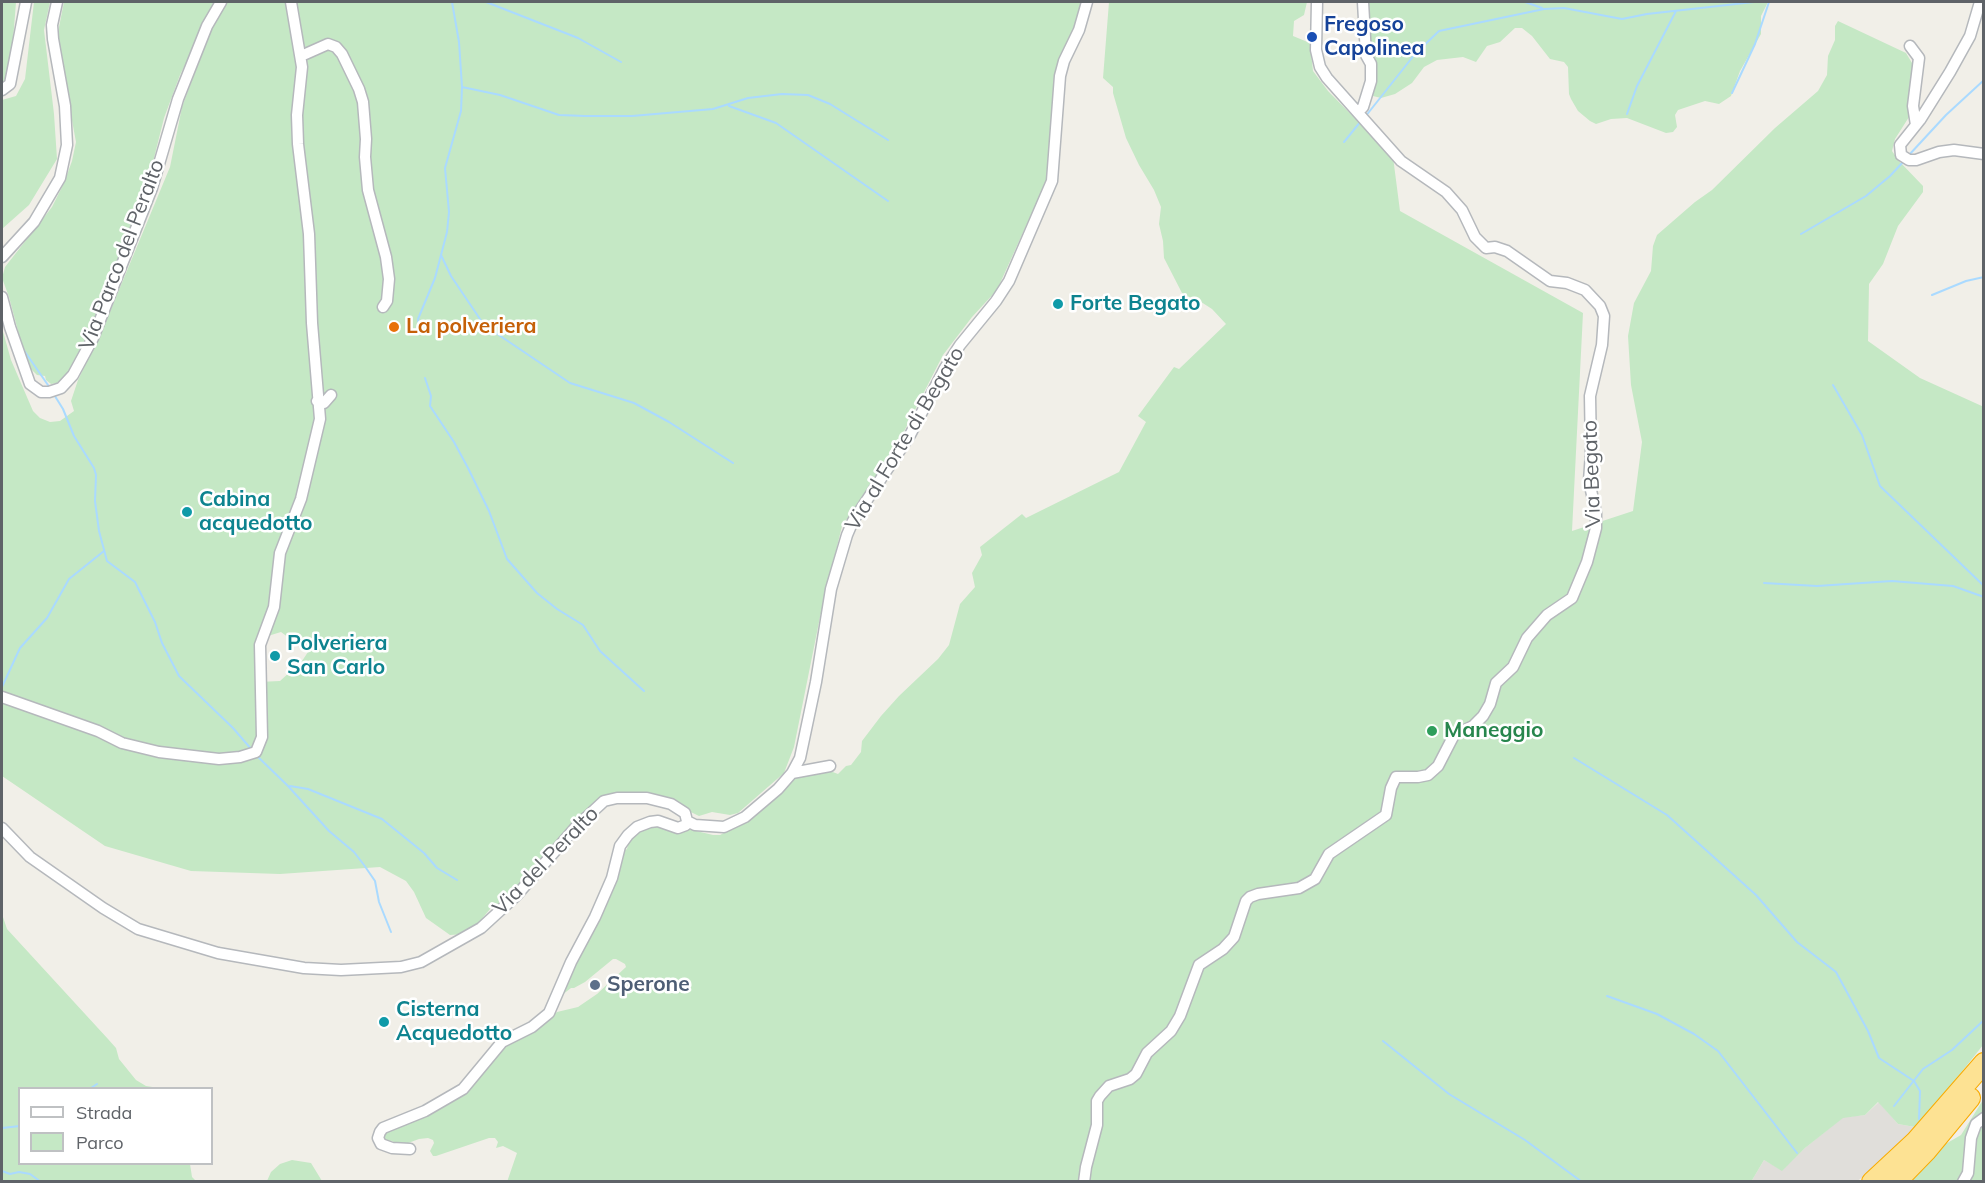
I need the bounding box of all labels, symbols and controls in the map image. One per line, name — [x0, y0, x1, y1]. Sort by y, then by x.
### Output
place label: Fregoso Capolinea — [1324, 12, 1425, 62]
marker: Fregoso Capolinea — [1305, 30, 1319, 44]
street label: Via Parco del Peralto — [74, 156, 170, 354]
place label: Forte Begato — [1070, 291, 1200, 317]
marker: Forte Begato — [1051, 297, 1065, 311]
place label: La polveriera — [406, 314, 537, 340]
marker: La polveriera — [387, 320, 401, 334]
street label: Via al Forte di Begato — [840, 343, 970, 535]
street label: Via Begato — [1578, 420, 1606, 528]
place label: Cabina acquedotto — [199, 487, 312, 537]
marker: Cabina acquedotto — [180, 505, 194, 519]
place label: Polveriera San Carlo — [287, 631, 388, 681]
marker: Polveriera San Carlo — [268, 649, 282, 663]
place label: Maneggio — [1444, 718, 1543, 744]
marker: Maneggio — [1425, 724, 1439, 738]
street label: Via del Peralto — [488, 801, 604, 921]
place label: Sperone — [607, 972, 690, 998]
marker: Sperone — [588, 978, 602, 992]
place label: Cisterna Acquedotto — [396, 997, 512, 1047]
marker: Cisterna Acquedotto — [377, 1015, 391, 1029]
legend — [18, 1087, 213, 1165]
text: Strada — [76, 1101, 132, 1124]
text: Parco — [76, 1131, 124, 1154]

